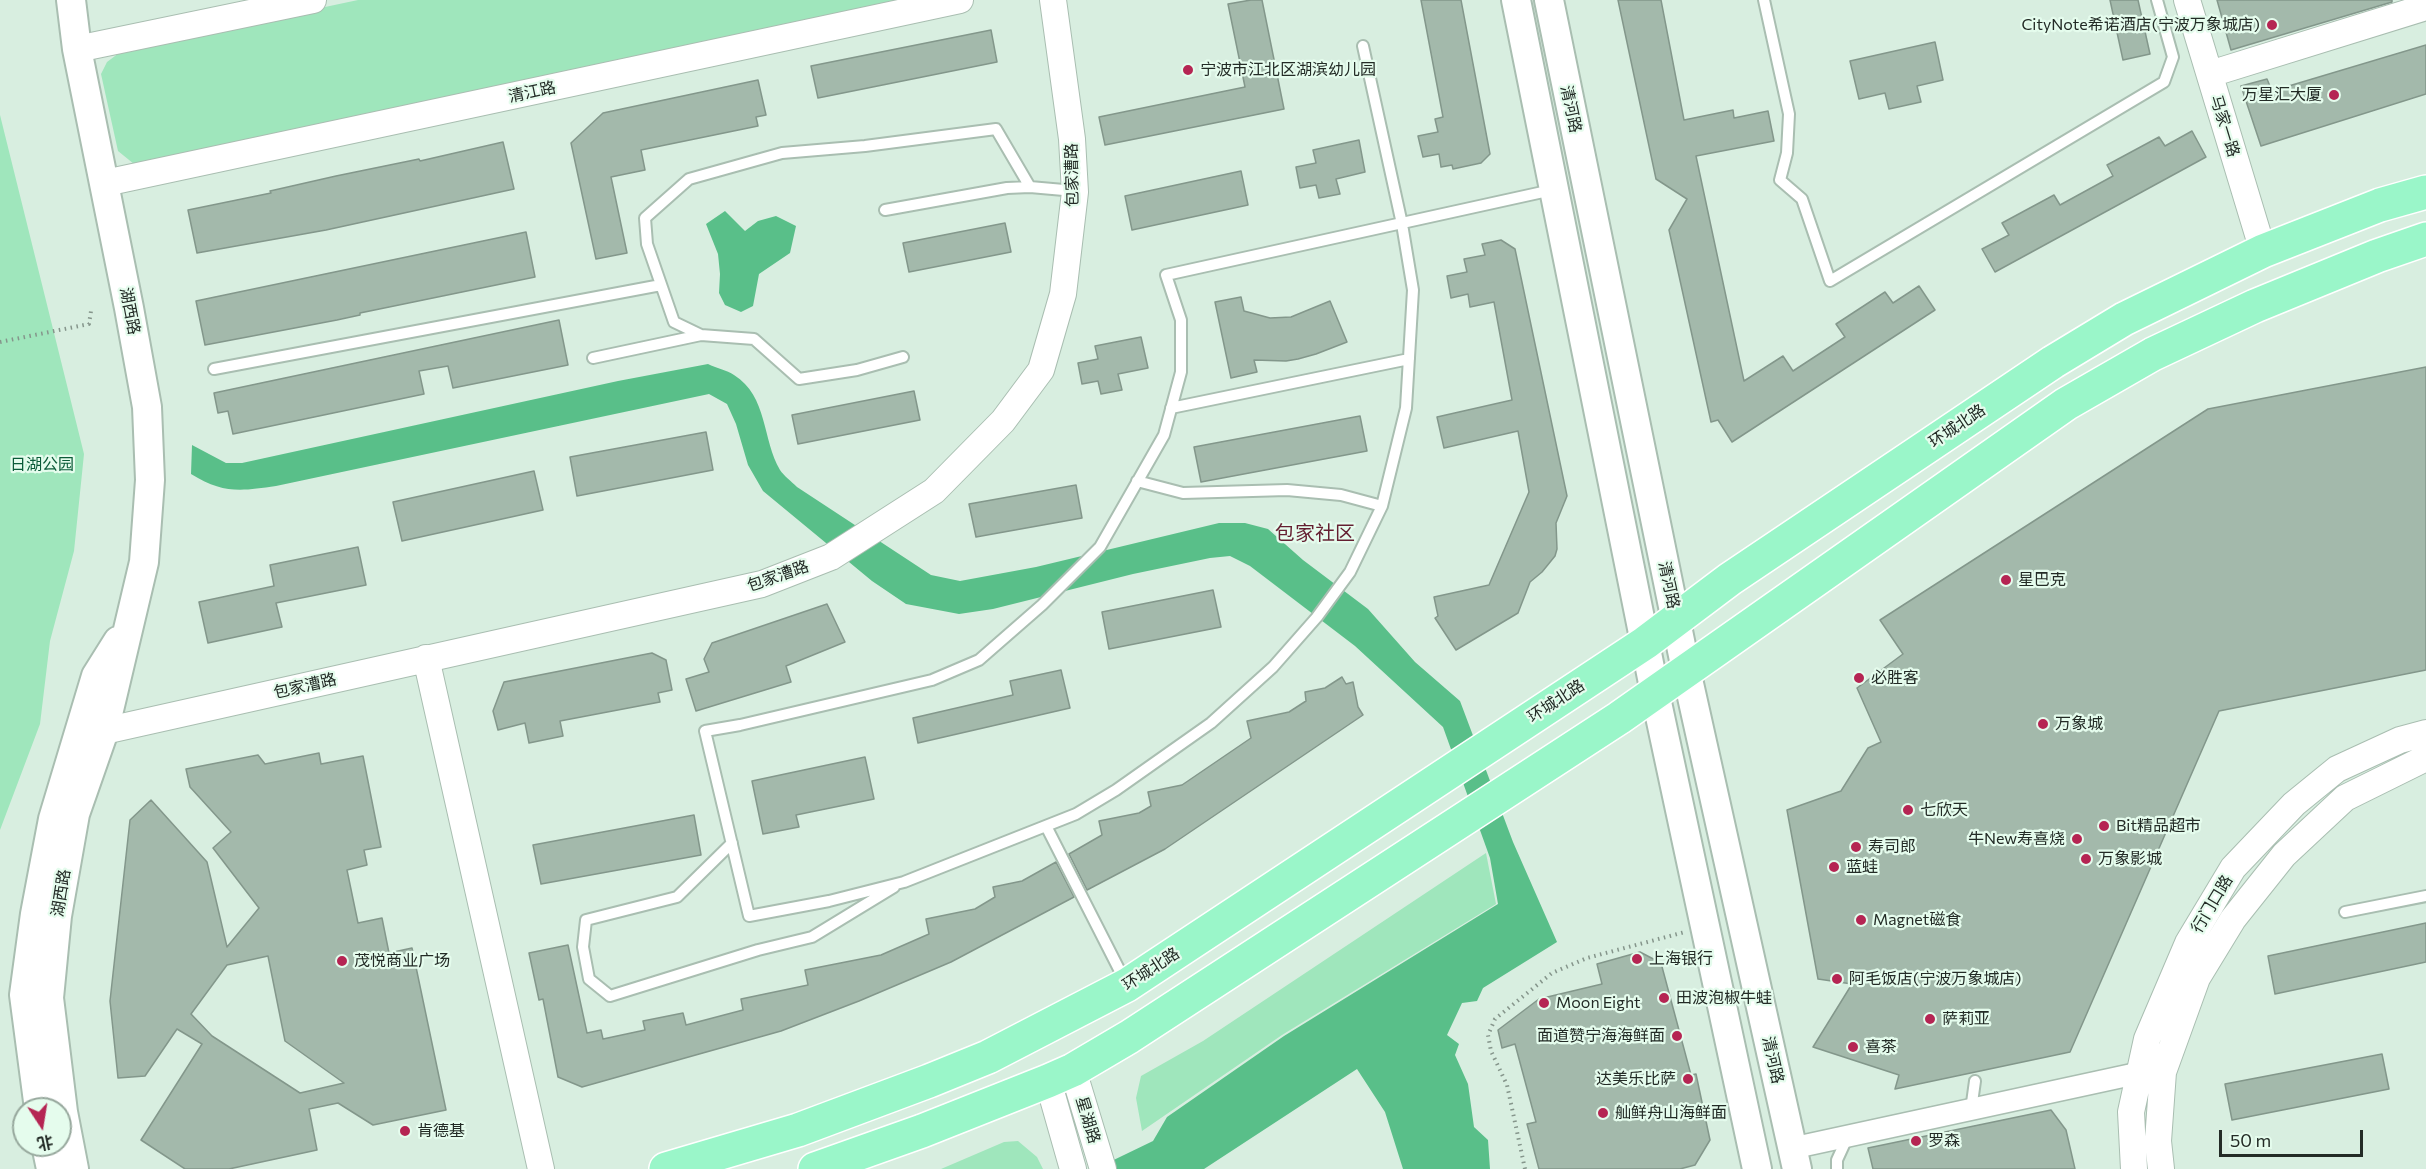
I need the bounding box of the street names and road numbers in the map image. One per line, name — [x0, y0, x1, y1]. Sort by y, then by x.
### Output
street label: 清江路 — [507, 78, 557, 106]
street label: 清河路 — [1557, 84, 1585, 134]
street label: 马家一路 — [2206, 93, 2244, 159]
street label: 包家漕路 — [1062, 143, 1082, 207]
street label: 湖西路 — [116, 286, 144, 336]
street label: 环城北路 — [1925, 400, 1989, 452]
street label: 包家漕路 — [745, 557, 811, 595]
street label: 清河路 — [1655, 560, 1683, 610]
street label: 包家漕路 — [272, 669, 338, 703]
street label: 环城北路 — [1524, 676, 1588, 726]
street label: 湖西路 — [48, 868, 74, 918]
street label: 行门口路 — [2187, 872, 2237, 936]
street label: 环城北路 — [1119, 944, 1183, 994]
street label: 清河路 — [1758, 1034, 1788, 1086]
street label: 星湖路 — [1072, 1094, 1104, 1146]

